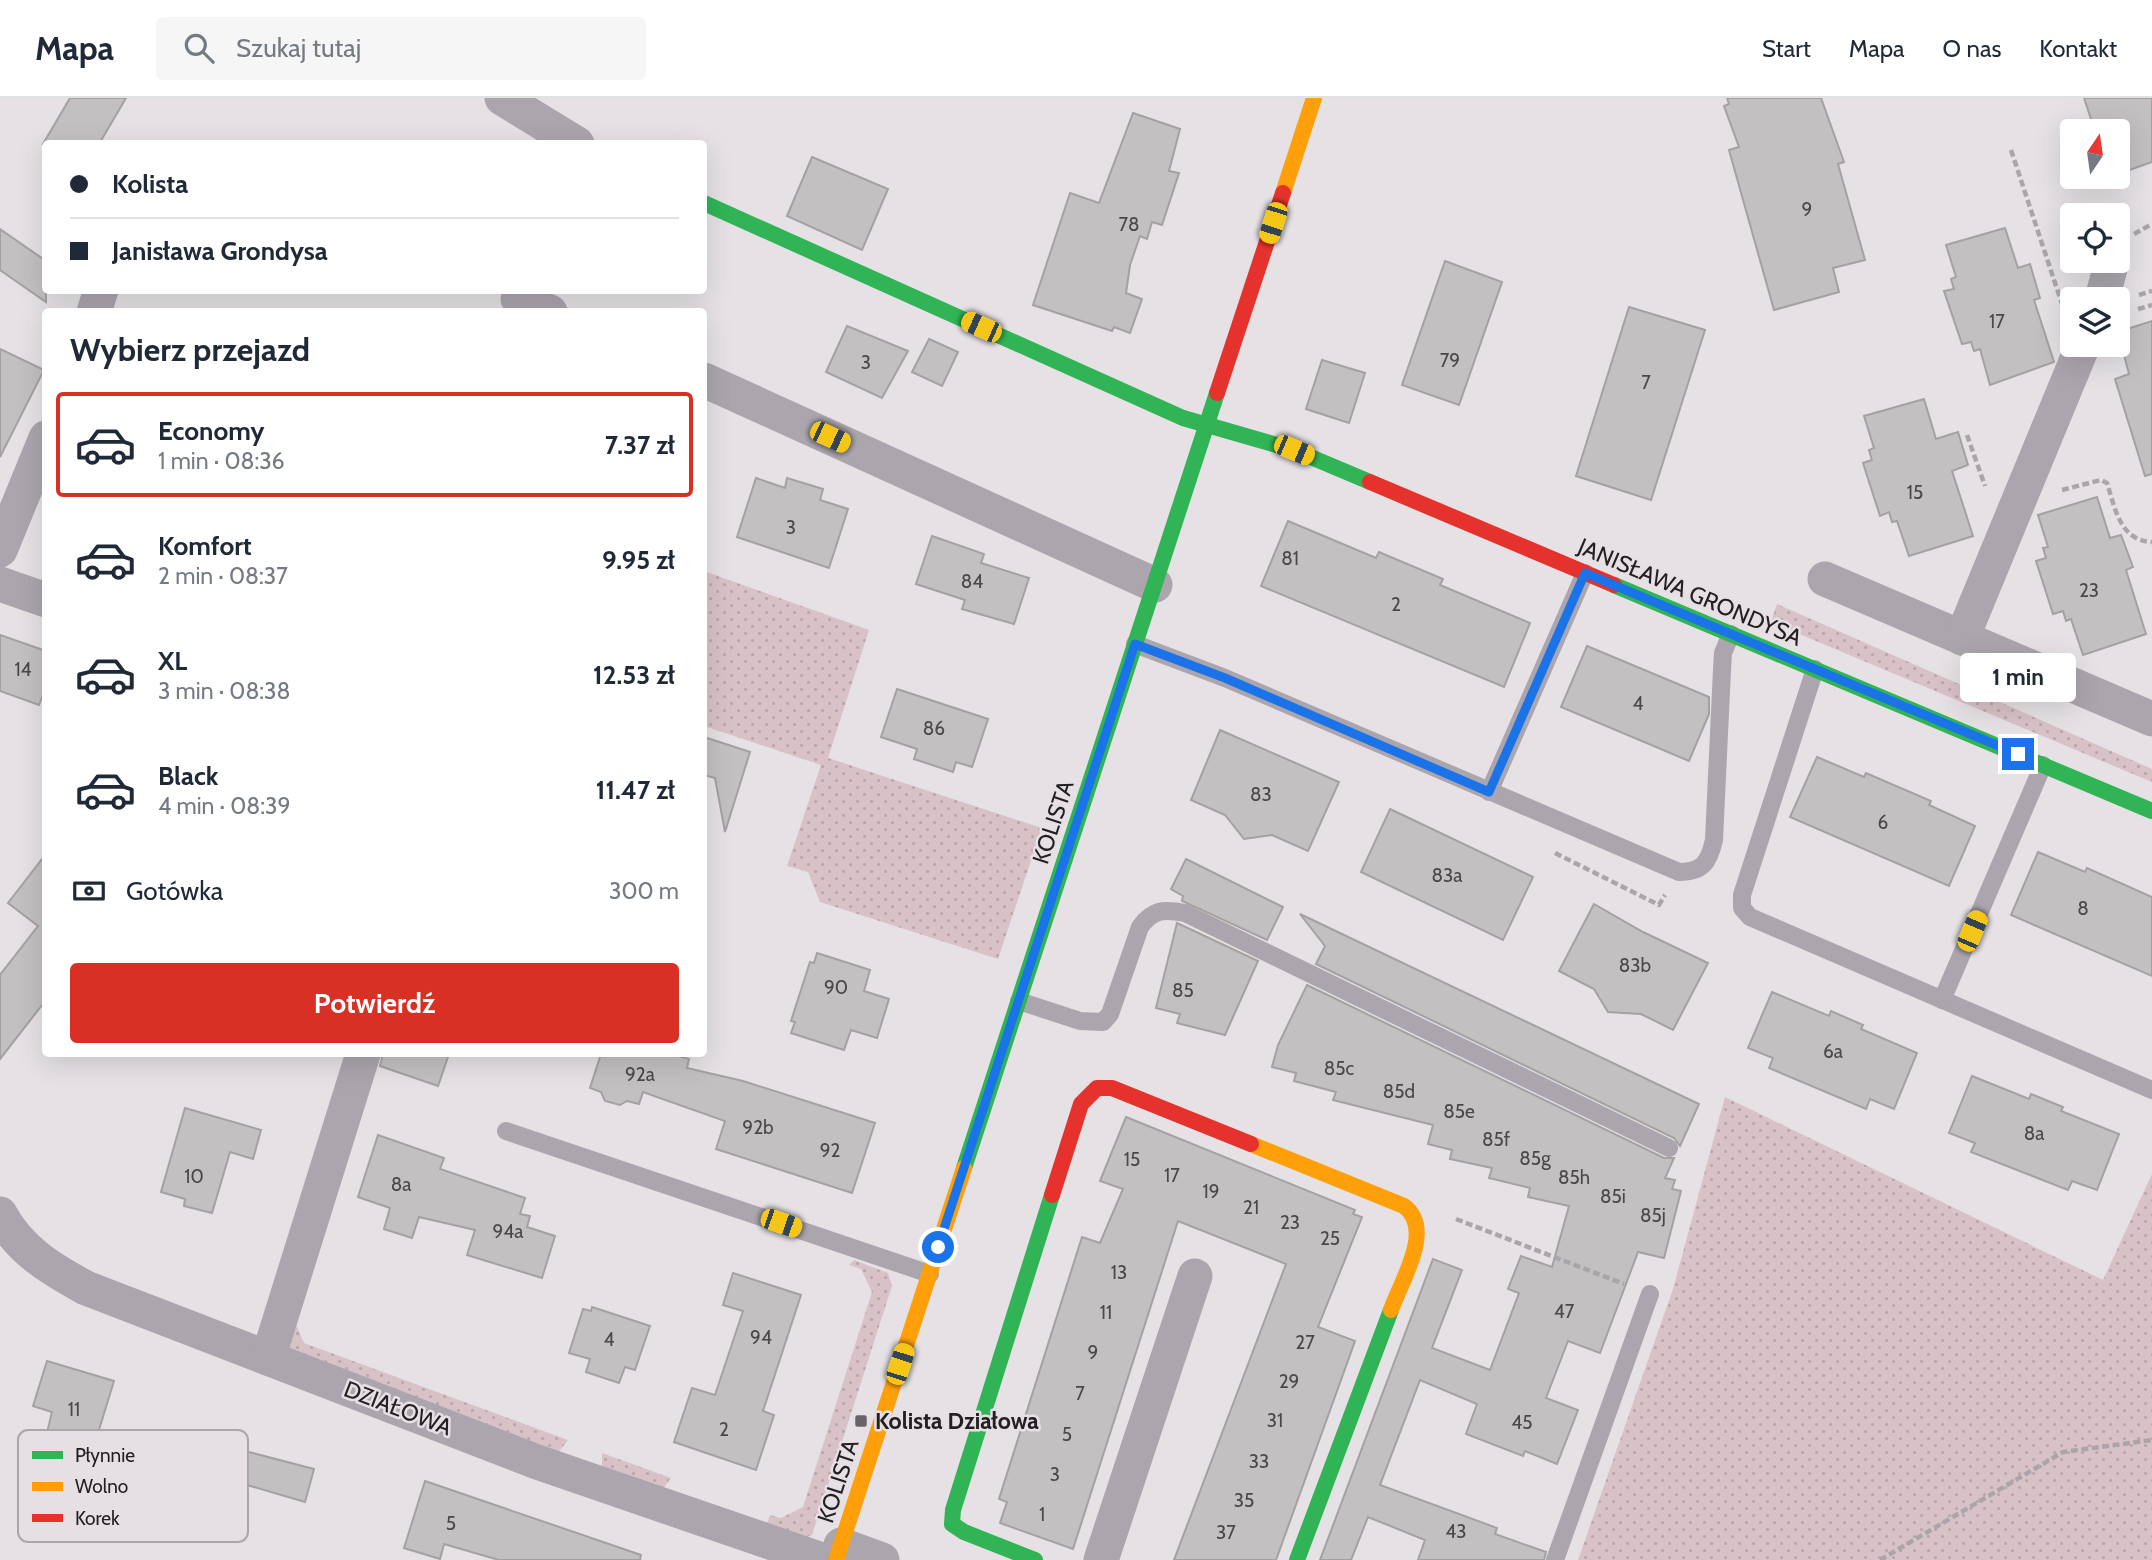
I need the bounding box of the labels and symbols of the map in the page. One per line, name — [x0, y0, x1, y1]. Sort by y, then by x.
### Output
north arrow — [2060, 119, 2130, 189]
house number: 9 — [1802, 198, 1812, 221]
car — [1257, 200, 1290, 246]
house number: 78 — [1118, 213, 1140, 236]
car — [958, 309, 1005, 345]
house number: 17 — [1989, 310, 2005, 333]
house number: 79 — [1440, 349, 1460, 372]
house number: 3 — [861, 351, 871, 374]
house number: 7 — [1641, 371, 1651, 394]
car — [807, 419, 854, 455]
car — [1271, 432, 1318, 468]
house number: 15 — [1907, 481, 1923, 504]
house number: 3 — [786, 516, 796, 539]
street label: JANISŁAWA GRONDYSA — [1573, 532, 1806, 652]
house number: 81 — [1281, 547, 1299, 570]
house number: 84 — [961, 570, 983, 593]
house number: 23 — [2079, 579, 2099, 602]
house number: 2 — [1391, 593, 1401, 616]
callout: 1 min — [1960, 652, 2076, 702]
house number: 14 — [14, 658, 32, 681]
house number: 4 — [1633, 692, 1644, 715]
house number: 86 — [923, 717, 945, 740]
route end — [2002, 738, 2034, 770]
street label: KOLISTA — [1026, 777, 1080, 867]
house number: 83 — [1250, 783, 1272, 806]
house number: 6 — [1878, 811, 1888, 834]
house number: 83a — [1432, 864, 1462, 887]
house number: 8 — [2077, 897, 2089, 920]
car — [1955, 908, 1990, 954]
house number: 83b — [1619, 954, 1651, 977]
house number: 90 — [824, 976, 848, 999]
house number: 85 — [1172, 979, 1194, 1002]
house number: 6a — [1823, 1040, 1843, 1063]
house number: 85c — [1324, 1057, 1355, 1080]
house number: 92a — [625, 1063, 655, 1086]
house number: 85d — [1383, 1080, 1415, 1103]
house number: 85e — [1443, 1100, 1475, 1123]
house number: 92b — [742, 1116, 774, 1139]
house number: 8a — [2024, 1122, 2044, 1145]
house number: 85f — [1482, 1128, 1511, 1151]
house number: 92 — [820, 1139, 840, 1162]
house number: 85g — [1519, 1147, 1551, 1170]
house number: 15 — [1124, 1148, 1140, 1171]
house number: 17 — [1164, 1164, 1180, 1187]
house number: 10 — [184, 1165, 204, 1188]
house number: 85h — [1558, 1166, 1590, 1189]
house number: 8a — [391, 1173, 411, 1196]
house number: 19 — [1203, 1180, 1220, 1203]
house number: 85i — [1600, 1185, 1626, 1208]
house number: 21 — [1243, 1196, 1259, 1219]
house number: 85j — [1640, 1204, 1666, 1227]
car — [758, 1206, 805, 1240]
house number: 23 — [1280, 1211, 1300, 1234]
house number: 94a — [493, 1220, 523, 1243]
house number: 25 — [1320, 1227, 1340, 1250]
route start — [922, 1231, 954, 1263]
house number: 13 — [1111, 1261, 1127, 1284]
house number: 47 — [1554, 1300, 1575, 1323]
house number: 11 — [1100, 1301, 1112, 1324]
house number: 94 — [750, 1326, 772, 1349]
house number: 4 — [604, 1328, 615, 1351]
house number: 27 — [1295, 1331, 1315, 1354]
car — [884, 1341, 917, 1387]
house number: 9 — [1088, 1341, 1098, 1364]
house number: 29 — [1279, 1370, 1299, 1393]
street label: DZIAŁOWA — [340, 1375, 456, 1441]
house number: 7 — [1075, 1382, 1085, 1405]
house number: 11 — [68, 1398, 80, 1421]
place label: Kolista Działowa — [875, 1407, 1039, 1435]
house number: 31 — [1267, 1409, 1283, 1432]
house number: 45 — [1511, 1411, 1533, 1434]
marker: Kolista Działowa — [853, 1413, 869, 1429]
house number: 2 — [719, 1418, 729, 1441]
house number: 5 — [1062, 1423, 1072, 1446]
legend — [18, 1430, 248, 1542]
street label: KOLISTA — [811, 1436, 865, 1526]
text: Płynnie — [75, 1444, 135, 1467]
house number: 33 — [1249, 1450, 1269, 1473]
house number: 3 — [1050, 1463, 1060, 1486]
text: Wolno — [75, 1475, 128, 1498]
house number: 35 — [1234, 1489, 1254, 1512]
house number: 1 — [1039, 1503, 1045, 1526]
text: Korek — [75, 1507, 120, 1530]
house number: 5 — [446, 1512, 456, 1535]
house number: 43 — [1445, 1520, 1467, 1543]
house number: 37 — [1216, 1521, 1236, 1544]

